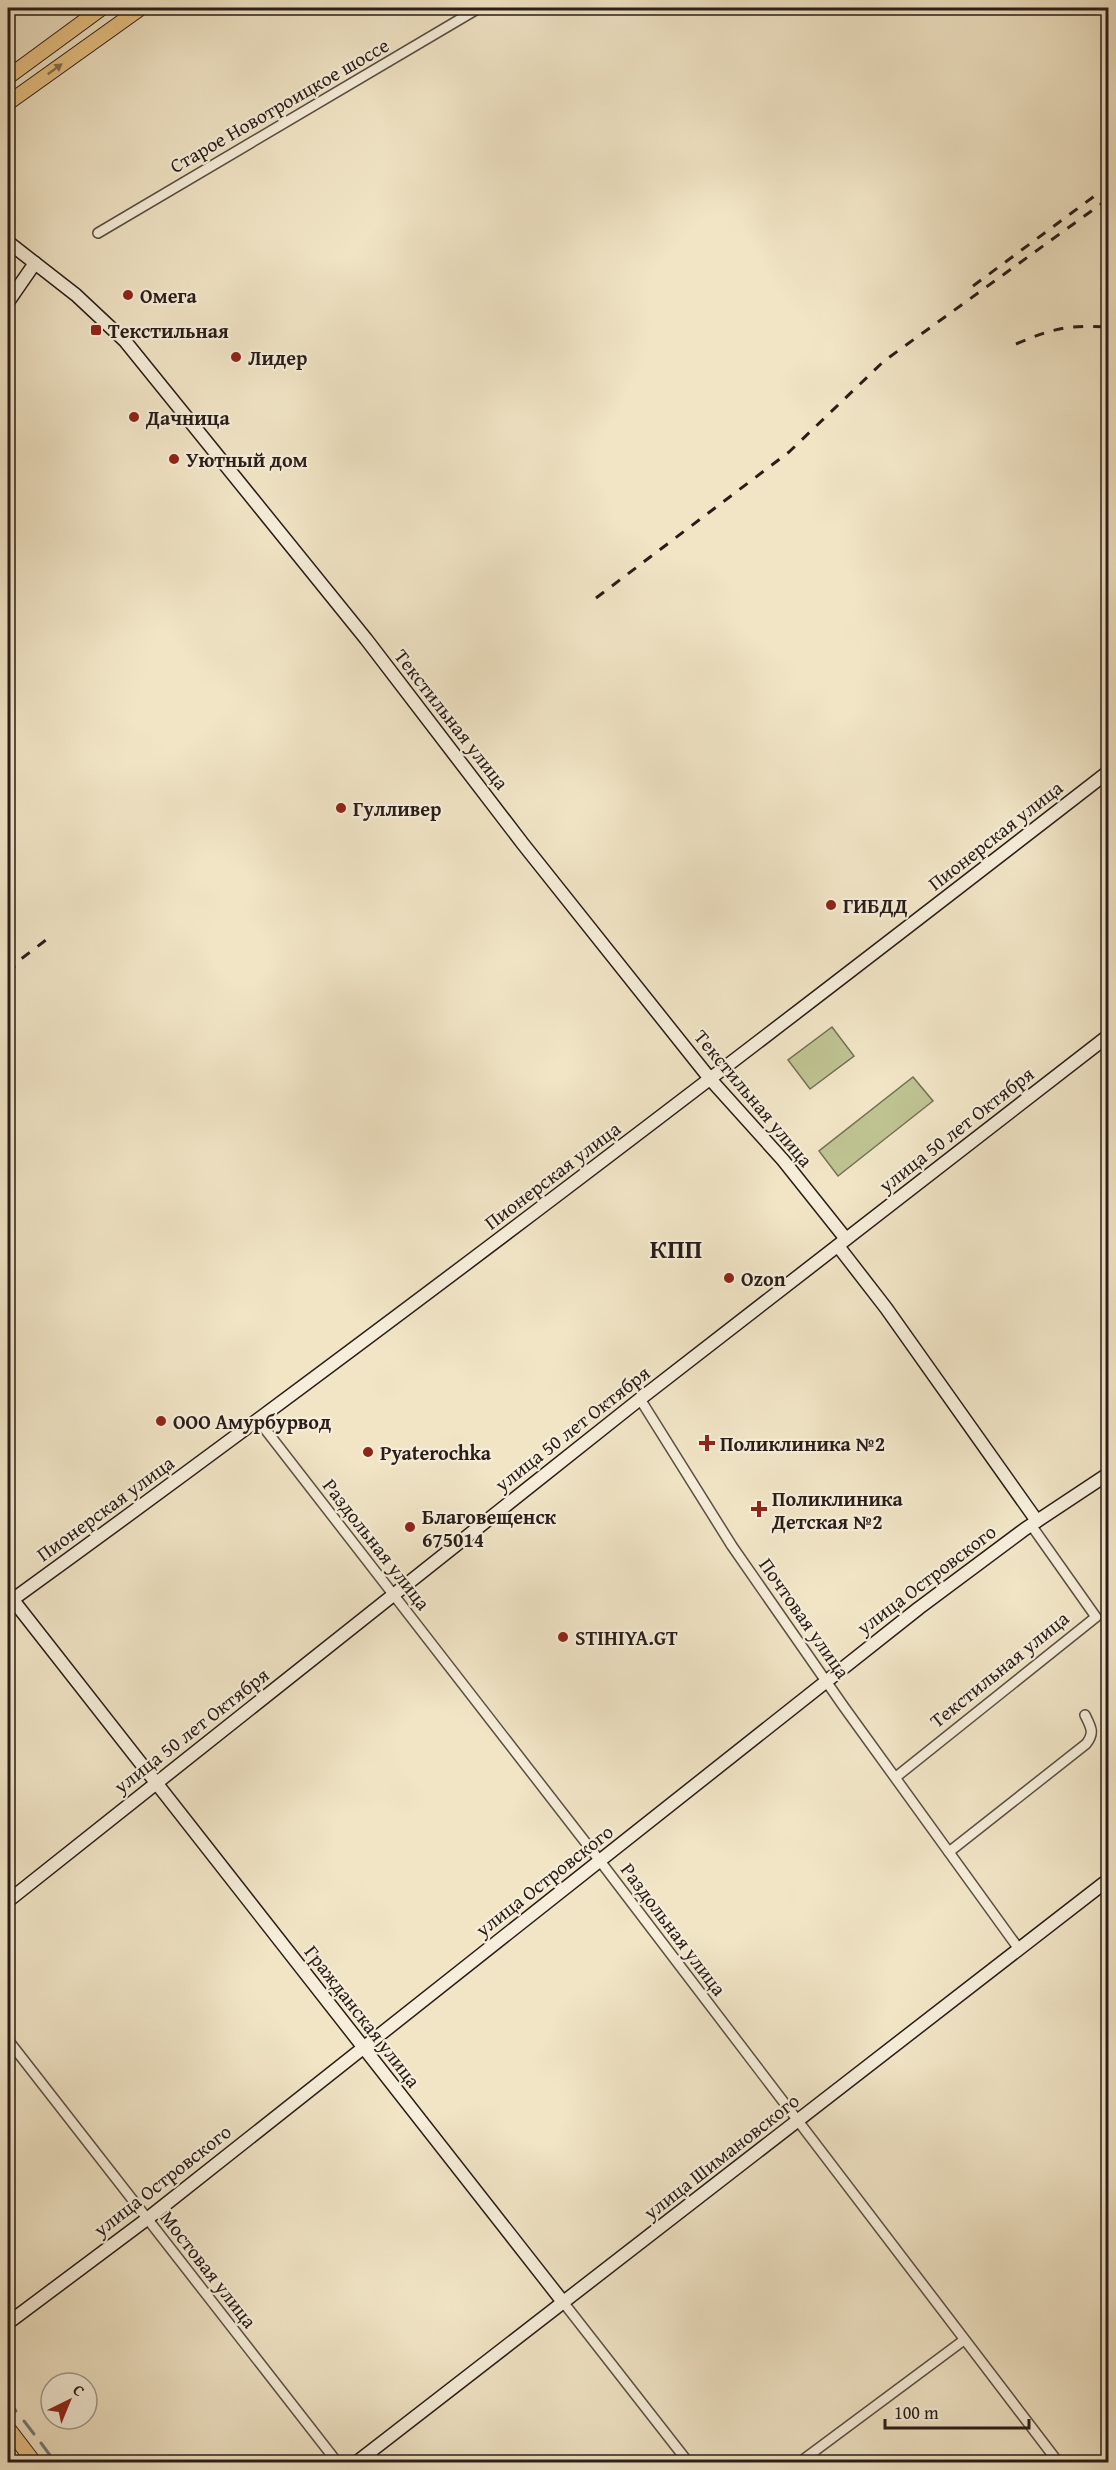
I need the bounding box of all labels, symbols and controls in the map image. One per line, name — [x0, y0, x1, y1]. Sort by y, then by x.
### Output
street label: Старое Новотроицкое шоссе — [164, 30, 394, 180]
one-way arrow — [47, 63, 62, 75]
place label: Омега — [140, 281, 197, 310]
marker: Омега — [121, 288, 135, 302]
place label: Текстильная — [108, 316, 229, 345]
marker: Текстильная — [89, 323, 103, 337]
place label: Лидер — [248, 343, 307, 372]
marker: Лидер — [229, 350, 243, 364]
place label: Дачница — [145, 403, 231, 432]
marker: Дачница — [127, 410, 141, 424]
place label: Уютный дом — [186, 445, 308, 474]
marker: Уютный дом — [167, 452, 181, 466]
street label: Текстильная улица — [388, 642, 517, 796]
street label: Пионерская улица — [921, 773, 1069, 897]
place label: Гулливер — [353, 794, 442, 823]
marker: Гулливер — [334, 801, 348, 815]
place label: ГИБДД — [843, 891, 908, 920]
marker: ГИБДД — [824, 898, 838, 912]
street label: Текстильная улица — [688, 1023, 821, 1173]
street label: улица 50 лет Октября — [871, 1059, 1040, 1200]
street label: Пионерская улица — [478, 1114, 627, 1236]
district label: КПП — [650, 1229, 702, 1268]
place label: Ozon — [741, 1264, 786, 1293]
marker: Ozon — [722, 1271, 736, 1285]
street label: улица 50 лет Октября — [487, 1358, 656, 1499]
place label: ООО Амурбурвод — [173, 1407, 331, 1436]
marker: ООО Амурбурвод — [154, 1414, 168, 1428]
place label: Поликлиника №2 — [720, 1429, 885, 1458]
marker: Поликлиника №2 — [698, 1434, 716, 1452]
place label: Pyaterochka — [380, 1438, 492, 1467]
marker: Pyaterochka — [361, 1445, 375, 1459]
street label: Пионерская улица — [30, 1448, 180, 1568]
street label: Раздольная улица — [316, 1472, 438, 1616]
place label: Поликлиника Детская №2 — [771, 1484, 903, 1536]
marker: Поликлиника Детская №2 — [750, 1500, 768, 1518]
place label: Благовещенск 675014 — [422, 1502, 557, 1554]
street label: улица Островского — [849, 1517, 1002, 1642]
marker: Благовещенск 675014 — [403, 1520, 417, 1534]
street label: Почтовая улица — [753, 1552, 858, 1685]
street label: Текстильная улица — [923, 1603, 1075, 1734]
place label: STIHIYA.GT — [575, 1623, 678, 1652]
marker: STIHIYA.GT — [556, 1630, 570, 1644]
street label: улица 50 лет Октября — [106, 1660, 275, 1801]
street label: улица Островского — [468, 1817, 619, 1944]
street label: Раздольная улица — [614, 1856, 734, 2002]
street label: Гражданская улица — [298, 1939, 428, 2094]
street label: улица Шимановского — [636, 2086, 805, 2227]
street label: улица Островского — [86, 2117, 237, 2244]
street label: Мостовая улица — [154, 2204, 265, 2334]
north arrow — [39, 2371, 99, 2431]
text: С — [68, 2378, 91, 2402]
scale bar — [885, 2392, 1029, 2430]
text: 100 m — [894, 2399, 939, 2426]

